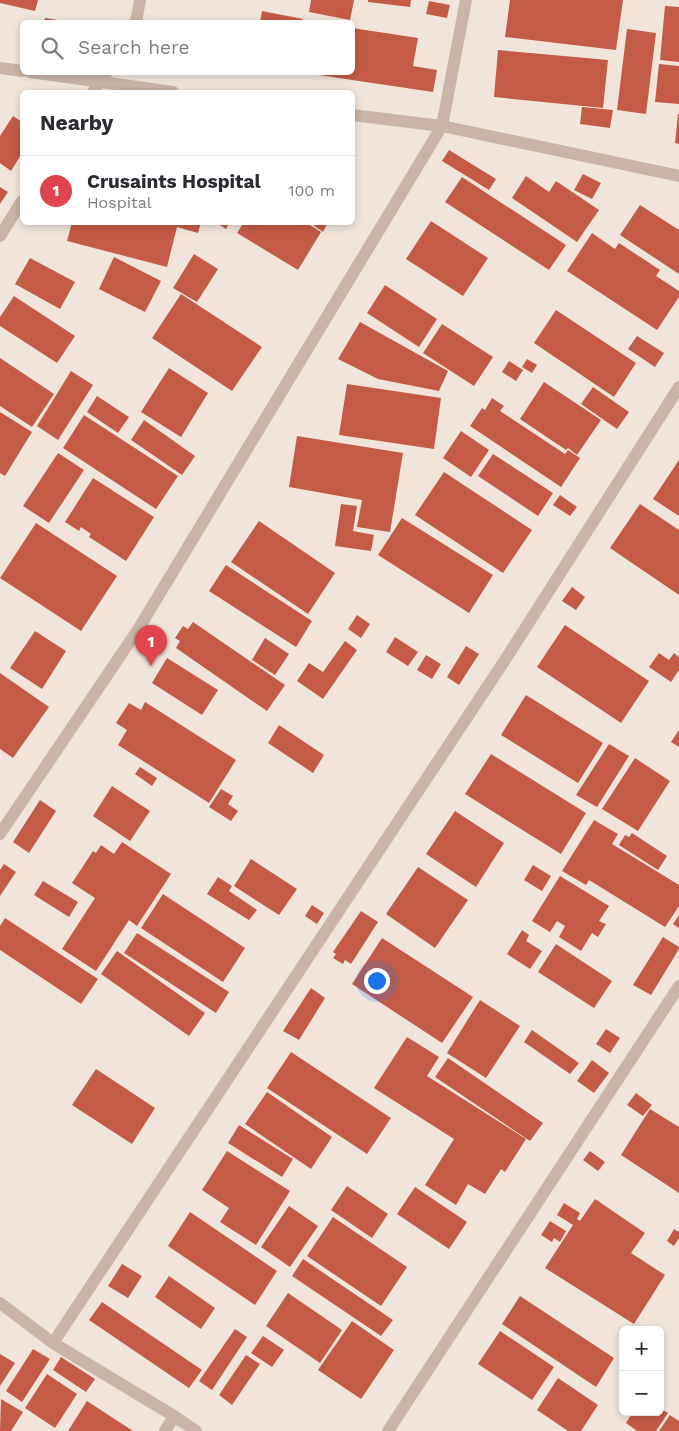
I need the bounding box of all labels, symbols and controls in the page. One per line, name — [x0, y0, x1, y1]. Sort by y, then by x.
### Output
search box — [20, 20, 355, 75]
icon: search — [38, 34, 66, 62]
text: Search here — [78, 36, 189, 59]
text: Nearby — [40, 110, 113, 135]
text: Crusaints Hospital — [87, 170, 261, 193]
text: 1 — [53, 181, 59, 200]
text: 100 m — [288, 181, 335, 200]
text: Hospital — [87, 193, 152, 212]
pin: 1 — [135, 625, 167, 666]
your location — [364, 968, 390, 994]
map controls — [619, 1326, 664, 1416]
button: + — [619, 1326, 664, 1371]
button: − — [619, 1371, 664, 1416]

